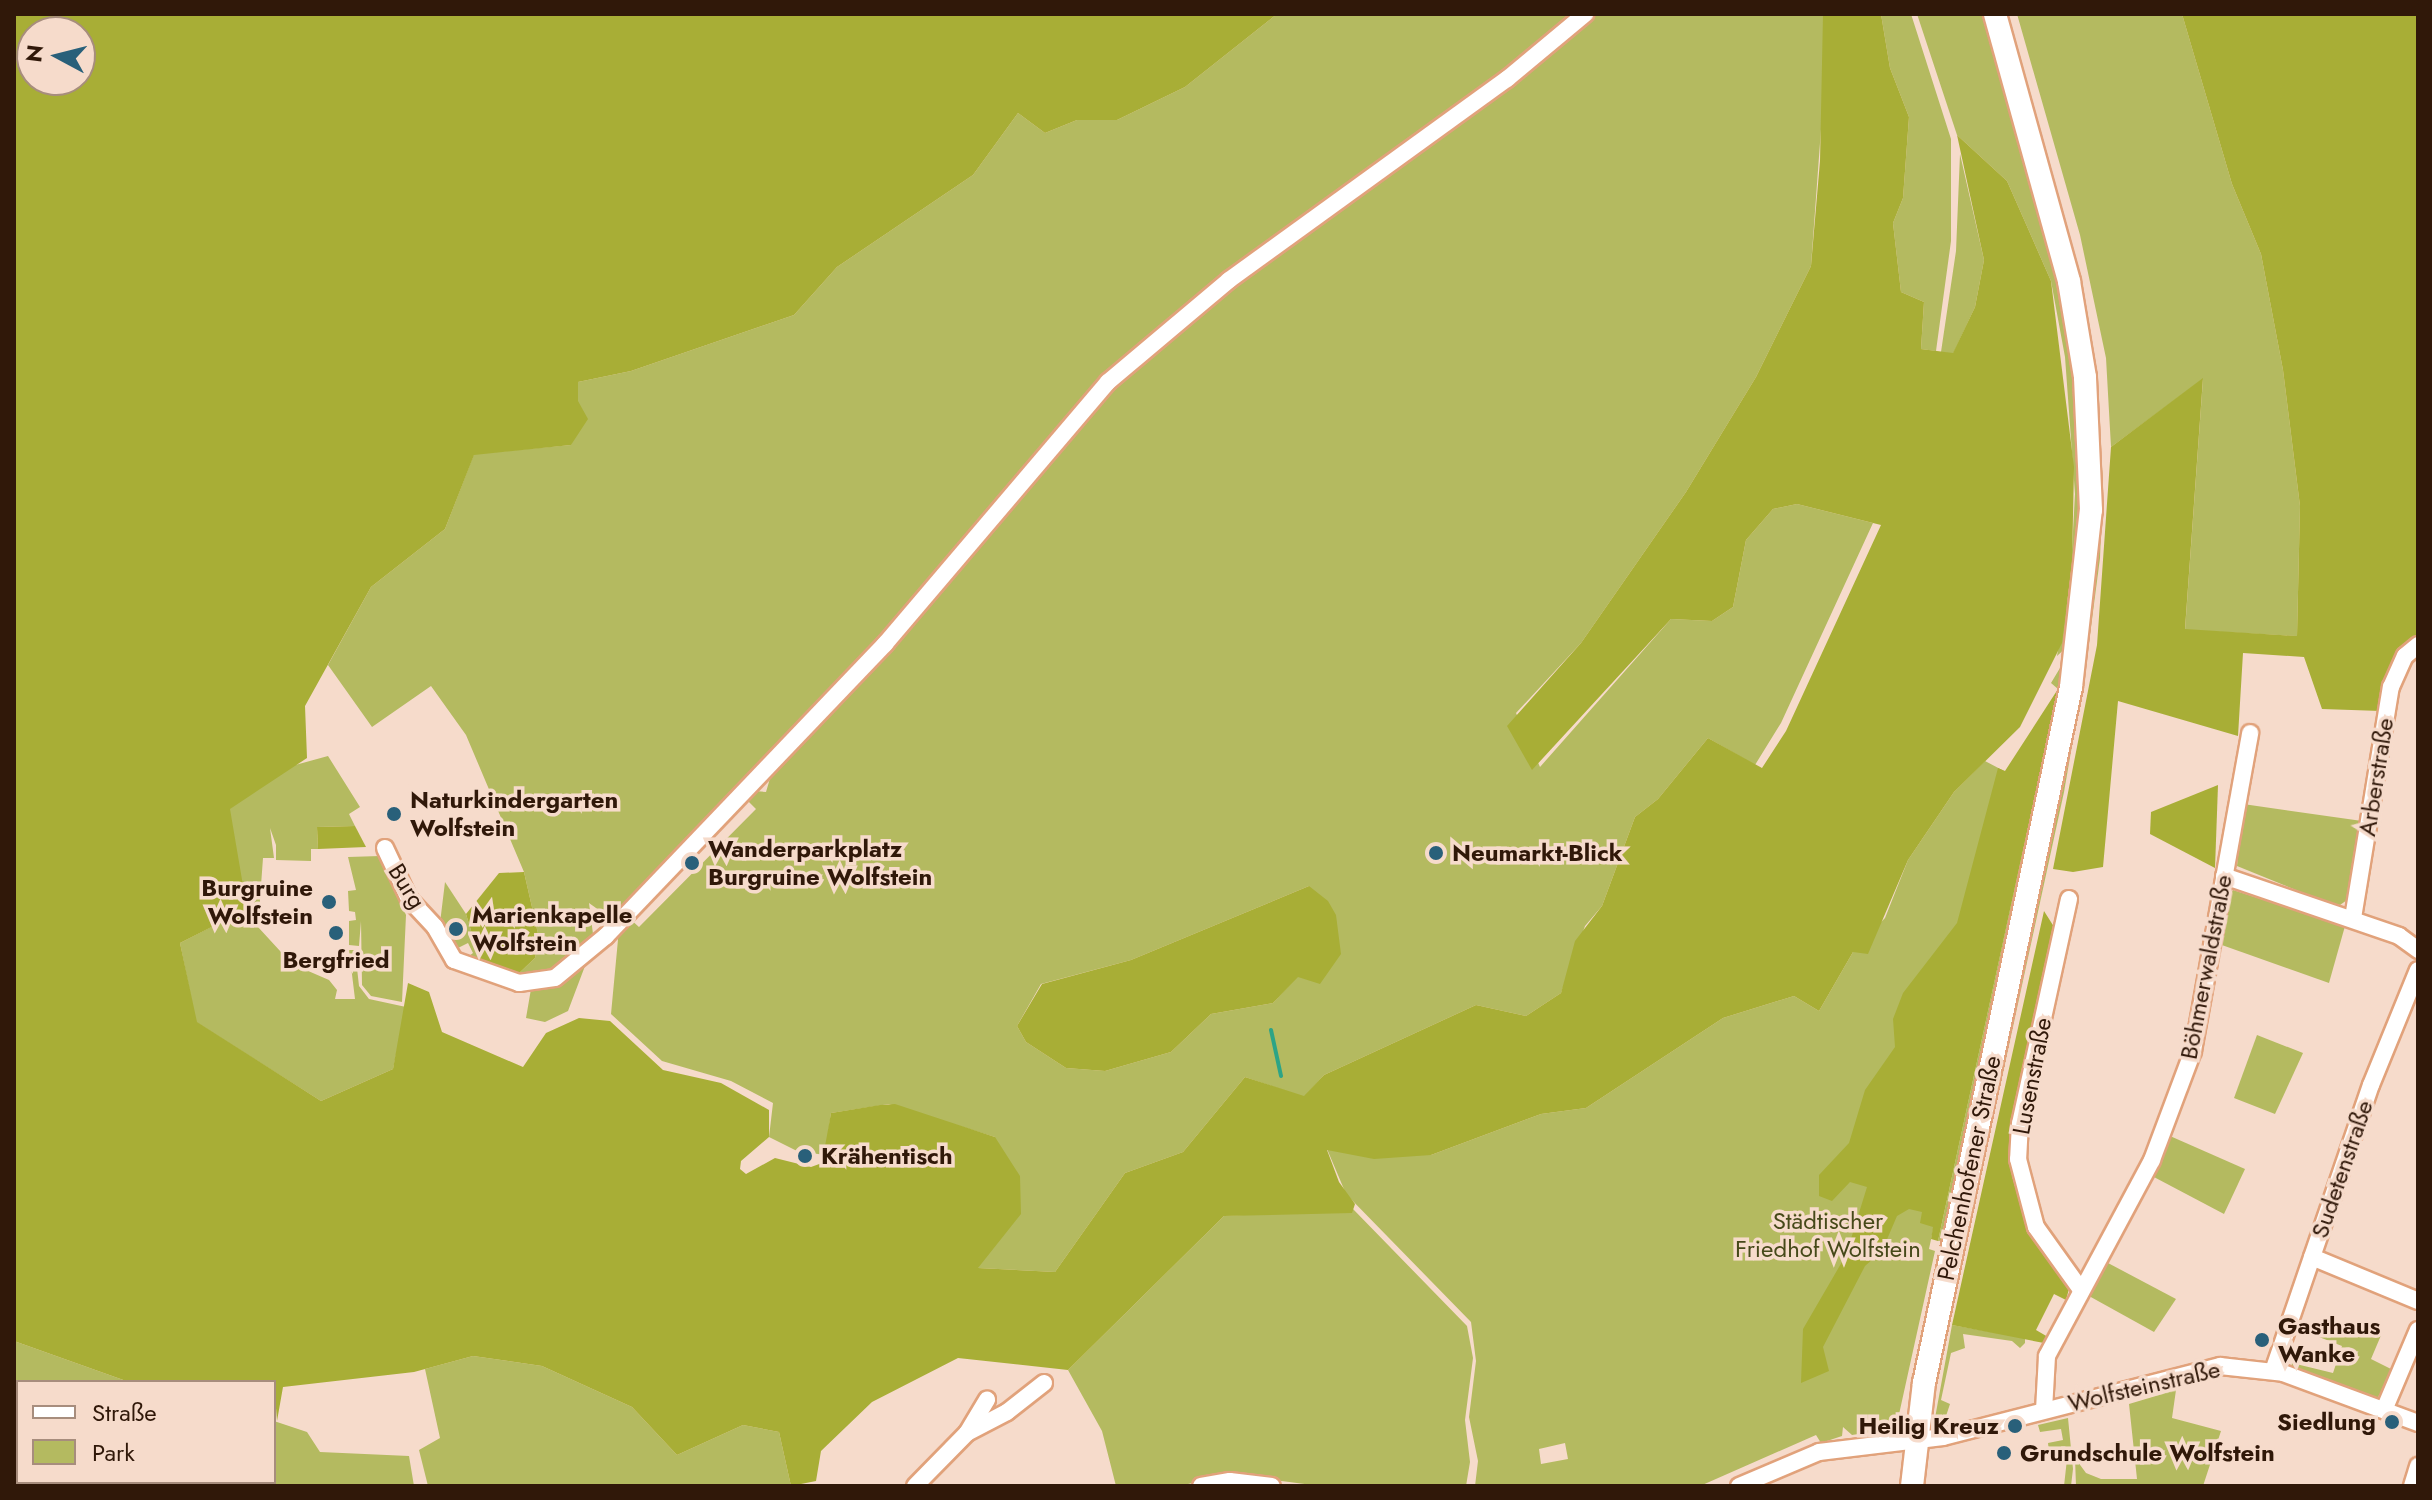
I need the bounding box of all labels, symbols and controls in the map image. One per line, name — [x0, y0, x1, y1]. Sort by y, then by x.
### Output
north arrow — [16, 16, 96, 96]
text: N — [17, 43, 51, 64]
street label: Arberstraße — [2352, 716, 2400, 838]
place label: Naturkindergarten Wolfstein — [410, 786, 618, 842]
marker: Naturkindergarten Wolfstein — [385, 805, 403, 823]
place label: Wanderparkplatz Burgruine Wolfstein — [708, 835, 932, 891]
place label: Neumarkt-Blick — [1452, 839, 1623, 867]
marker: Neumarkt-Blick — [1427, 844, 1445, 862]
marker: Wanderparkplatz Burgruine Wolfstein — [683, 854, 701, 872]
street label: Burg — [382, 858, 432, 914]
street label: Böhmerwaldstraße — [2174, 872, 2238, 1062]
place label: Burgruine Wolfstein — [201, 874, 313, 930]
marker: Burgruine Wolfstein — [320, 893, 338, 911]
place label: Marienkapelle Wolfstein — [472, 901, 632, 957]
marker: Marienkapelle Wolfstein — [447, 920, 465, 938]
marker: Bergfried — [327, 924, 345, 942]
place label: Bergfried — [282, 946, 390, 974]
street label: Lusenstraße — [2007, 1015, 2057, 1137]
street label: Pelchenhofener Straße — [1931, 1053, 2007, 1283]
street label: Sudetenstraße — [2305, 1096, 2379, 1242]
place label: Krähentisch — [821, 1142, 953, 1170]
marker: Krähentisch — [796, 1147, 814, 1165]
park label: Städtischer Friedhof Wolfstein — [1735, 1207, 1921, 1263]
place label: Gasthaus Wanke — [2278, 1312, 2380, 1368]
marker: Gasthaus Wanke — [2253, 1331, 2271, 1349]
street label: Wolfsteinstraße — [2065, 1355, 2223, 1417]
legend — [16, 1380, 276, 1484]
text: Straße — [92, 1395, 157, 1430]
place label: Siedlung — [2277, 1408, 2376, 1436]
place label: Heilig Kreuz — [1858, 1412, 1999, 1440]
marker: Siedlung — [2383, 1413, 2401, 1431]
marker: Heilig Kreuz — [2006, 1417, 2024, 1435]
text: Park — [92, 1435, 135, 1470]
place label: Grundschule Wolfstein — [2020, 1439, 2275, 1467]
marker: Grundschule Wolfstein — [1995, 1444, 2013, 1462]

